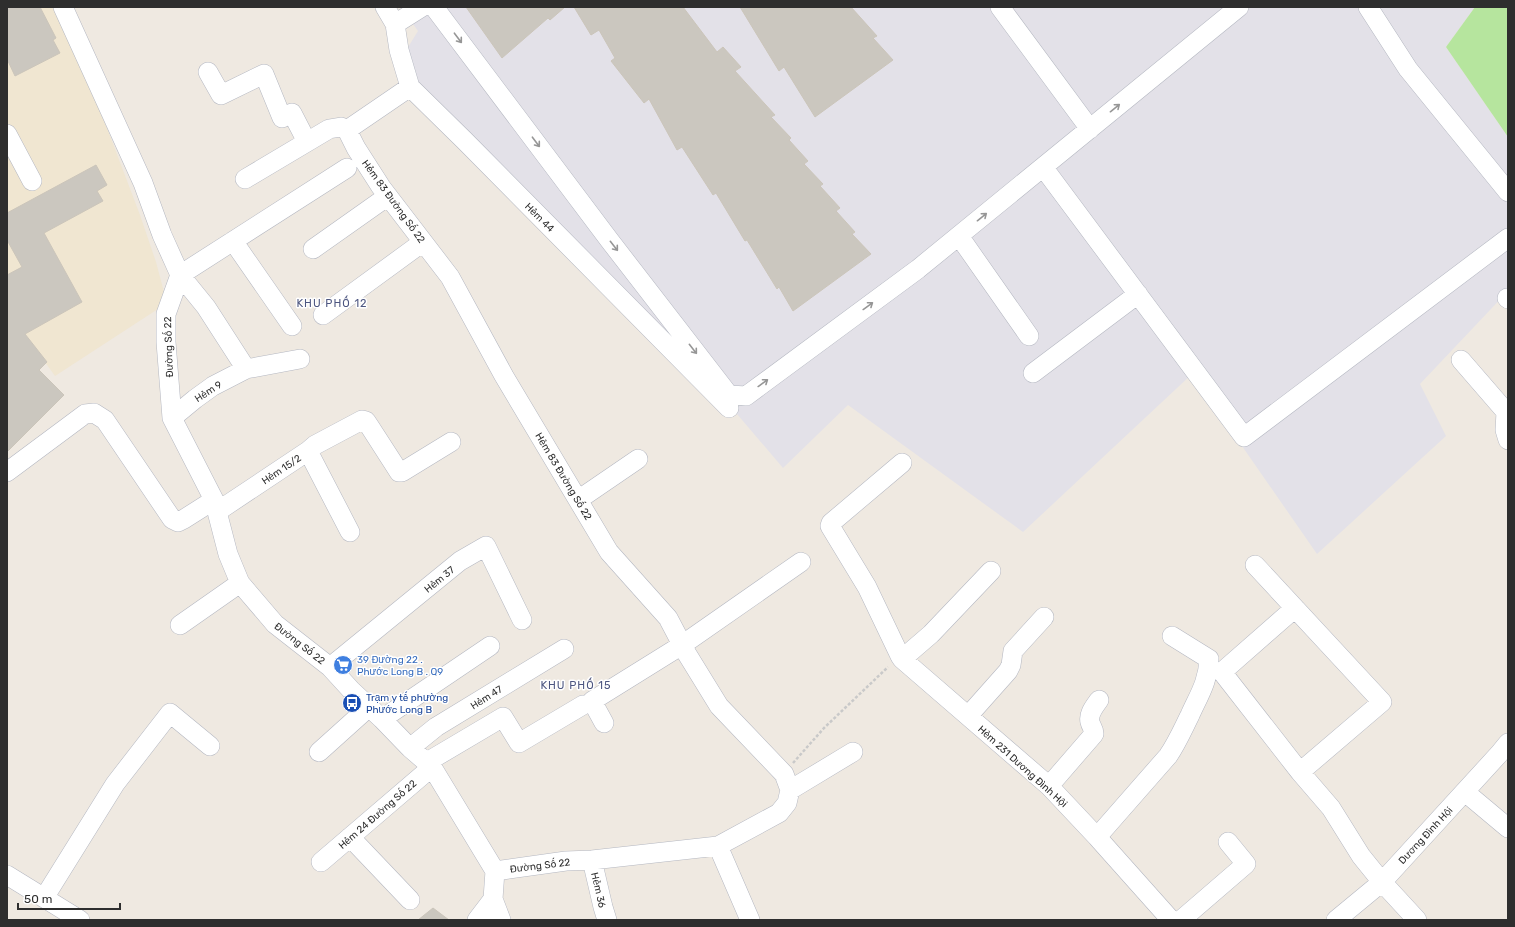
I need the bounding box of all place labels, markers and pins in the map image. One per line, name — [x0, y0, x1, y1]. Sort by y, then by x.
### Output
supermarket icon: 39 Đường 22 . Phước Long B . Q9 — [332, 654, 354, 676]
place label: 39 Đường 22 . Phước Long B . Q9 — [357, 654, 443, 678]
place label: Trạm y tế phường Phước Long B — [366, 691, 448, 716]
bus stop icon: Trạm y tế phường Phước Long B — [341, 692, 363, 714]

